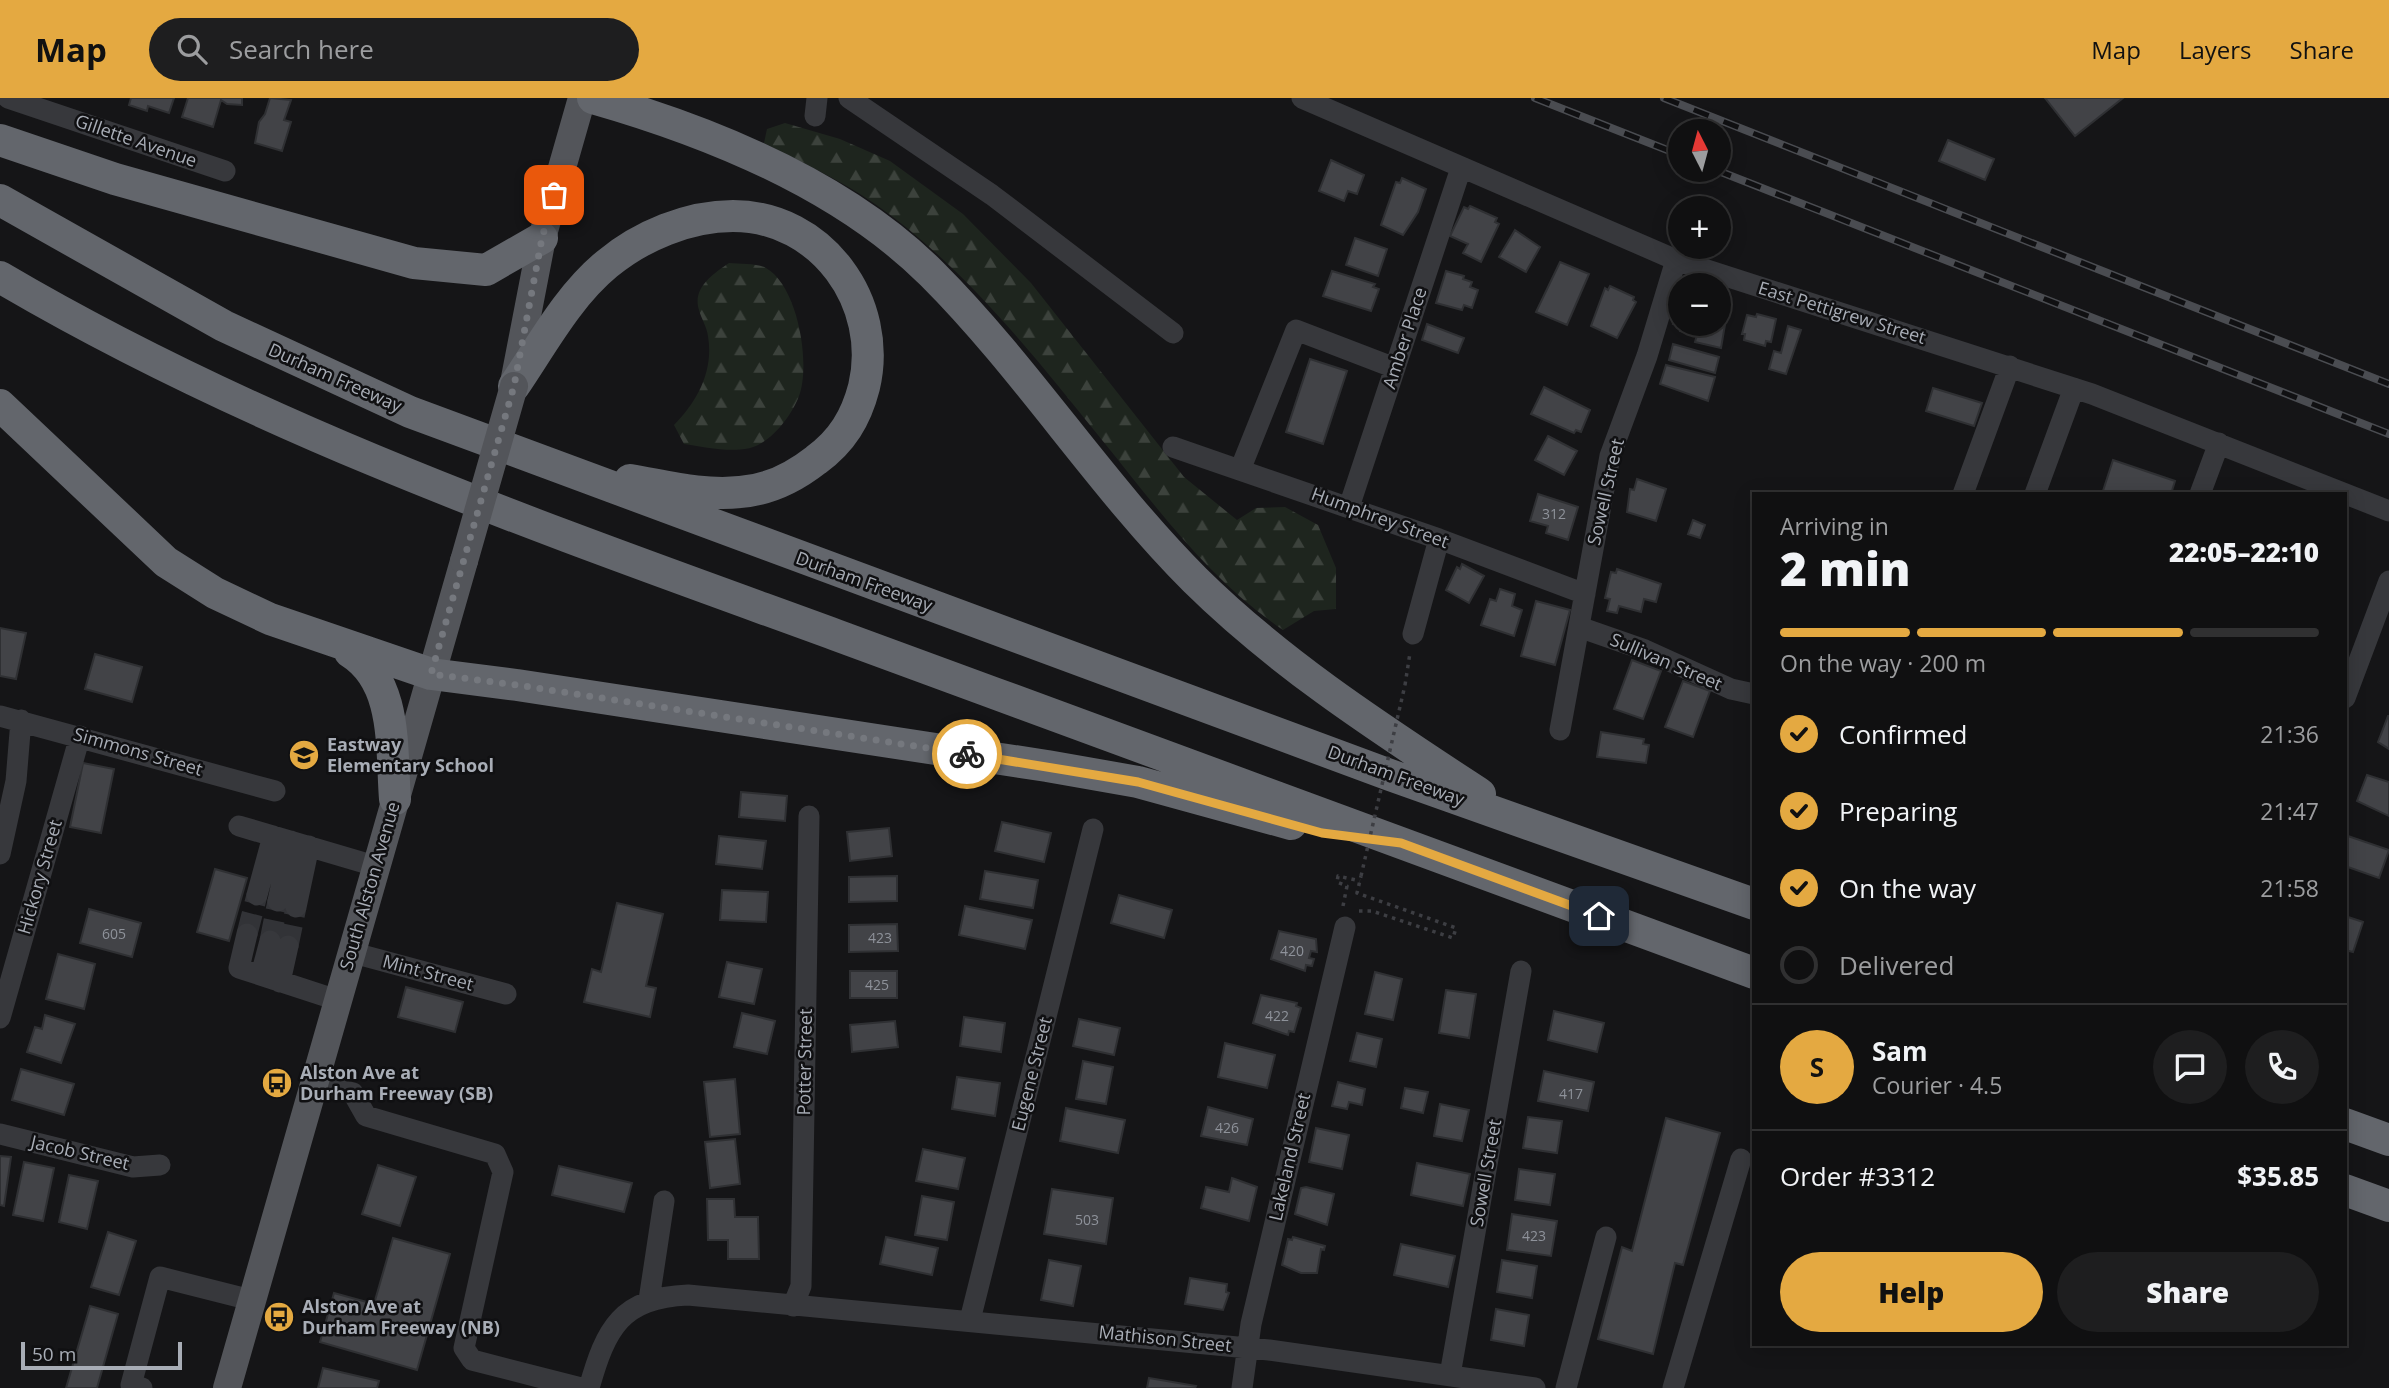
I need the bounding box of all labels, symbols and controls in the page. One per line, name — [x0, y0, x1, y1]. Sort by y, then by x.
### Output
search box — [149, 18, 639, 81]
text: Map — [35, 27, 107, 72]
icon: search — [173, 30, 211, 68]
text: Search here — [229, 31, 374, 67]
text: Map — [2091, 33, 2141, 66]
text: Layers — [2179, 33, 2252, 66]
text: Share — [2290, 33, 2354, 66]
street label: Gillette Avenue — [72, 108, 200, 172]
north arrow — [1668, 119, 1731, 182]
map controls — [1668, 119, 1731, 336]
pin — [524, 165, 584, 225]
icon: bag — [535, 176, 573, 214]
button: + — [1668, 196, 1731, 259]
button: − — [1668, 273, 1731, 336]
street label: East Pettigrew Street — [1756, 275, 1929, 349]
street label: Amber Place — [1376, 284, 1432, 391]
street label: Durham Freeway — [265, 337, 407, 418]
street label: Sowell Street — [1581, 436, 1629, 547]
street label: Humphrey Street — [1308, 481, 1452, 553]
house number: 312 — [1542, 504, 1566, 523]
text: Arriving in — [1780, 510, 1889, 542]
text: 22:05–22:10 — [2169, 534, 2319, 570]
text: 2 min — [1780, 537, 1911, 599]
street label: Durham Freeway — [793, 545, 937, 617]
street label: Sullivan Street — [1607, 627, 1726, 695]
text: On the way · 200 m — [1780, 647, 1986, 679]
icon: check — [1780, 715, 1818, 753]
text: Confirmed — [1839, 716, 1967, 752]
text: 21:36 — [2260, 718, 2319, 750]
courier — [932, 719, 1002, 789]
street label: Simmons Street — [71, 721, 206, 781]
place label: Eastway Elementary School — [327, 732, 494, 777]
icon: bike — [948, 735, 986, 773]
school or university icon: Eastway Elementary School — [287, 738, 321, 772]
street label: Durham Freeway — [1325, 739, 1469, 811]
icon: check — [1780, 792, 1818, 830]
text: Preparing — [1839, 793, 1957, 829]
text: 21:47 — [2260, 795, 2319, 827]
street label: South Alston Avenue — [334, 799, 405, 973]
street label: Hickory Street — [11, 817, 67, 937]
icon: check — [1780, 869, 1818, 907]
text: On the way — [1839, 870, 1976, 906]
text: 21:58 — [2260, 872, 2319, 904]
pin — [1569, 886, 1629, 946]
icon: home — [1580, 897, 1618, 935]
house number: 605 — [102, 924, 126, 943]
house number: 423 — [868, 928, 892, 947]
house number: 420 — [1280, 941, 1304, 960]
text: Delivered — [1839, 947, 1954, 983]
street label: Mint Street — [380, 948, 476, 996]
house number: 425 — [865, 975, 889, 994]
house number: 422 — [1265, 1006, 1289, 1025]
street label: Potter Street — [791, 1008, 817, 1116]
street label: Eugene Street — [1005, 1014, 1057, 1133]
button: chat — [2153, 1030, 2227, 1104]
button: phone — [2245, 1030, 2319, 1104]
text: Sam — [1872, 1033, 1928, 1069]
text: S — [1810, 1049, 1824, 1085]
place label: Alston Ave at Durham Freeway (SB) — [300, 1060, 493, 1105]
bus stop icon: Alston Ave at Durham Freeway (SB) — [260, 1066, 294, 1100]
text: Courier · 4.5 — [1872, 1069, 2002, 1101]
house number: 417 — [1559, 1084, 1583, 1103]
street label: Lakeland Street — [1263, 1090, 1315, 1223]
street label: Sowell Street — [1464, 1117, 1506, 1228]
house number: 426 — [1215, 1118, 1239, 1137]
street label: Jacob Street — [27, 1129, 132, 1175]
text: Order #3312 — [1780, 1158, 1935, 1194]
text: $35.85 — [2237, 1158, 2319, 1194]
house number: 503 — [1075, 1210, 1099, 1229]
house number: 423 — [1522, 1226, 1546, 1245]
button: Help — [1780, 1252, 2043, 1332]
button: Share — [2057, 1252, 2319, 1332]
place label: Alston Ave at Durham Freeway (NB) — [302, 1294, 500, 1339]
bus stop icon: Alston Ave at Durham Freeway (NB) — [262, 1300, 296, 1334]
street label: Mathison Street — [1097, 1319, 1233, 1357]
scale bar — [21, 1339, 182, 1371]
text: 50 m — [32, 1341, 76, 1367]

